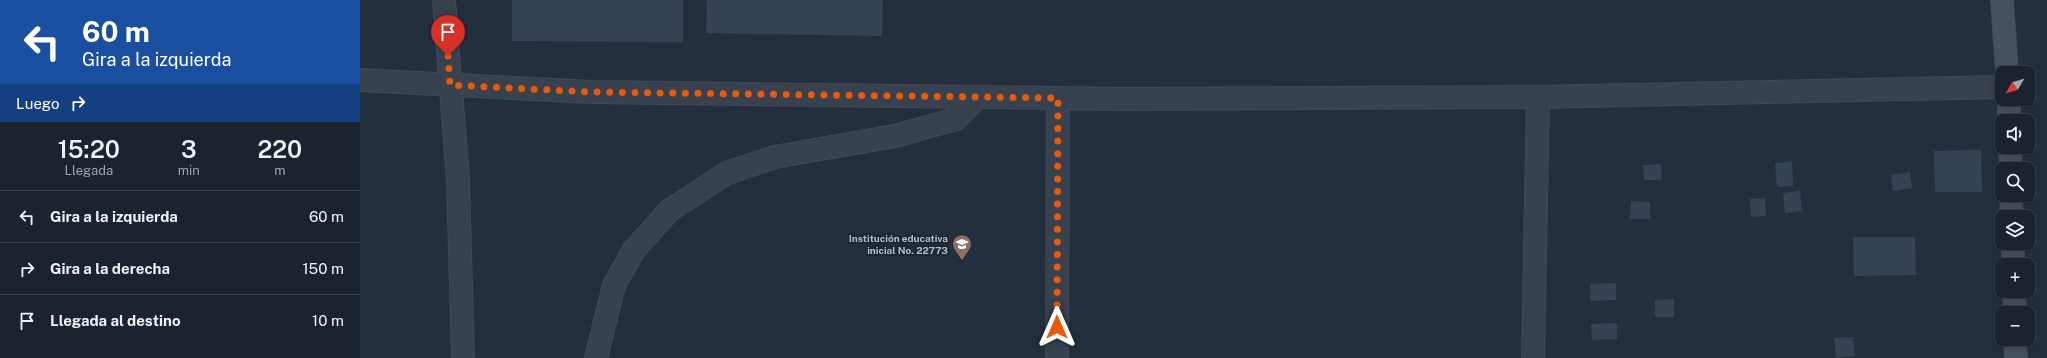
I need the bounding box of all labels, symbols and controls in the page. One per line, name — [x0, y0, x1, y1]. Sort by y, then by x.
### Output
text: 60 m — [82, 15, 150, 48]
pin — [431, 15, 465, 56]
icon: left — [16, 16, 68, 68]
icon: arrive — [437, 21, 459, 43]
text: Gira a la izquierda — [82, 49, 231, 70]
north arrow — [1995, 66, 2035, 106]
map controls — [1995, 66, 2035, 346]
icon: right — [67, 92, 89, 114]
text: Luego — [16, 95, 59, 112]
button: sound — [1995, 114, 2035, 154]
text: 15:20 — [58, 135, 120, 163]
text: 3 — [181, 135, 197, 163]
text: 220 — [257, 135, 302, 163]
button: search — [1995, 162, 2035, 202]
text: Llegada — [65, 163, 113, 178]
text: min — [178, 163, 200, 178]
text: m — [274, 163, 285, 178]
icon: left — [16, 206, 38, 228]
text: Gira a la izquierda — [50, 208, 178, 225]
text: 60 m — [309, 208, 344, 225]
button: layers — [1995, 210, 2035, 250]
place label: Institución educativa inicial No. 22773 — [849, 232, 948, 256]
school or university icon: Institución educativa inicial No. 22773 — [951, 233, 973, 261]
icon: right — [16, 258, 38, 280]
button: + — [1995, 258, 2035, 298]
text: Gira a la derecha — [50, 260, 170, 277]
text: 150 m — [302, 260, 344, 277]
position arrow — [1036, 306, 1078, 348]
button: − — [1995, 306, 2035, 346]
icon: arrive — [16, 310, 38, 332]
text: Llegada al destino — [50, 312, 181, 329]
text: 10 m — [312, 312, 344, 329]

